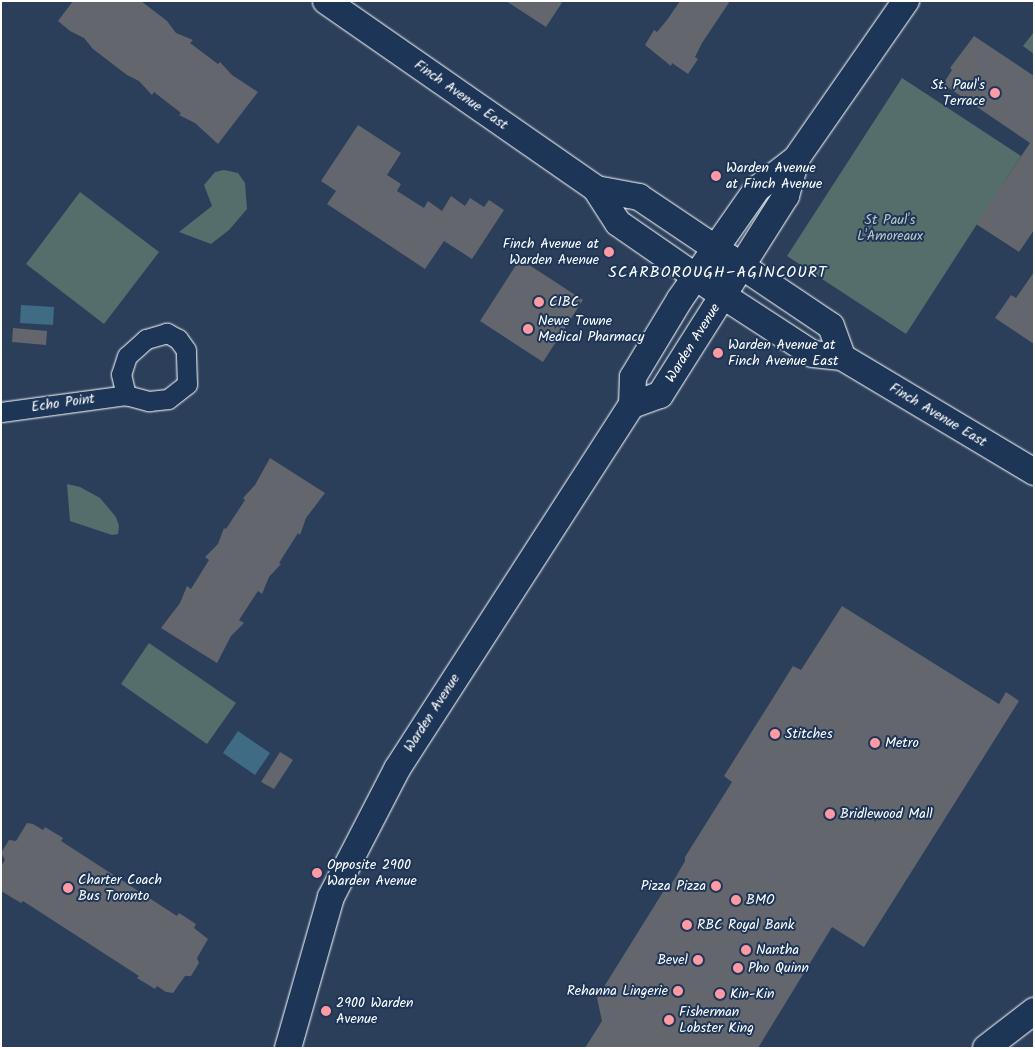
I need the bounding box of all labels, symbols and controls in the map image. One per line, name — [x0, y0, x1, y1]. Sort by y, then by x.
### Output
street label: Finch Avenue East — [411, 56, 511, 134]
place label: St. Paul's Terrace — [931, 77, 985, 110]
marker: St. Paul's Terrace — [989, 87, 1001, 99]
place label: Warden Avenue at Finch Avenue — [726, 160, 822, 192]
marker: Warden Avenue at Finch Avenue — [710, 170, 722, 182]
park label: St Paul's L'Amoreaux — [857, 212, 923, 244]
place label: Finch Avenue at Warden Avenue — [503, 236, 599, 268]
marker: Finch Avenue at Warden Avenue — [603, 246, 615, 258]
district label: SCARBOROUGH–AGINCOURT — [606, 263, 830, 283]
place label: CIBC — [549, 294, 579, 310]
marker: CIBC — [533, 296, 545, 308]
street label: Warden Avenue — [662, 301, 724, 385]
place label: Newe Towne Medical Pharmacy — [538, 313, 644, 346]
marker: Newe Towne Medical Pharmacy — [522, 323, 534, 335]
place label: Warden Avenue at Finch Avenue East — [728, 337, 838, 370]
marker: Warden Avenue at Finch Avenue East — [712, 347, 724, 359]
street label: Finch Avenue East — [886, 379, 990, 451]
street label: Echo Point — [30, 390, 96, 416]
street label: Warden Avenue — [401, 671, 463, 755]
place label: Stitches — [785, 726, 833, 742]
marker: Stitches — [769, 728, 781, 740]
place label: Metro — [885, 735, 919, 751]
marker: Metro — [869, 737, 881, 749]
place label: Bridlewood Mall — [840, 806, 933, 822]
marker: Bridlewood Mall — [824, 808, 836, 820]
place label: Opposite 2900 Warden Avenue — [327, 857, 417, 890]
marker: Opposite 2900 Warden Avenue — [311, 867, 323, 879]
place label: Charter Coach Bus Toronto — [78, 872, 162, 904]
place label: Pizza Pizza — [641, 878, 706, 894]
marker: Pizza Pizza — [710, 880, 722, 892]
marker: Charter Coach Bus Toronto — [62, 882, 74, 894]
place label: BMO — [746, 892, 775, 908]
marker: BMO — [730, 894, 742, 906]
place label: RBC Royal Bank — [697, 917, 794, 933]
marker: RBC Royal Bank — [681, 919, 693, 931]
place label: Nantha — [756, 942, 799, 958]
marker: Nantha — [740, 944, 752, 956]
place label: Bevel — [657, 952, 688, 968]
marker: Bevel — [692, 954, 704, 966]
place label: Pho Quinn — [748, 960, 809, 976]
marker: Pho Quinn — [732, 962, 744, 974]
place label: Rehanna Lingerie — [567, 983, 668, 999]
marker: Rehanna Lingerie — [672, 985, 684, 997]
place label: Kin-Kin — [730, 986, 775, 1002]
marker: Kin-Kin — [714, 988, 726, 1000]
place label: 2900 Warden Avenue — [336, 995, 413, 1028]
place label: Fisherman Lobster King — [679, 1004, 754, 1036]
marker: 2900 Warden Avenue — [320, 1005, 332, 1017]
marker: Fisherman Lobster King — [663, 1014, 675, 1026]

